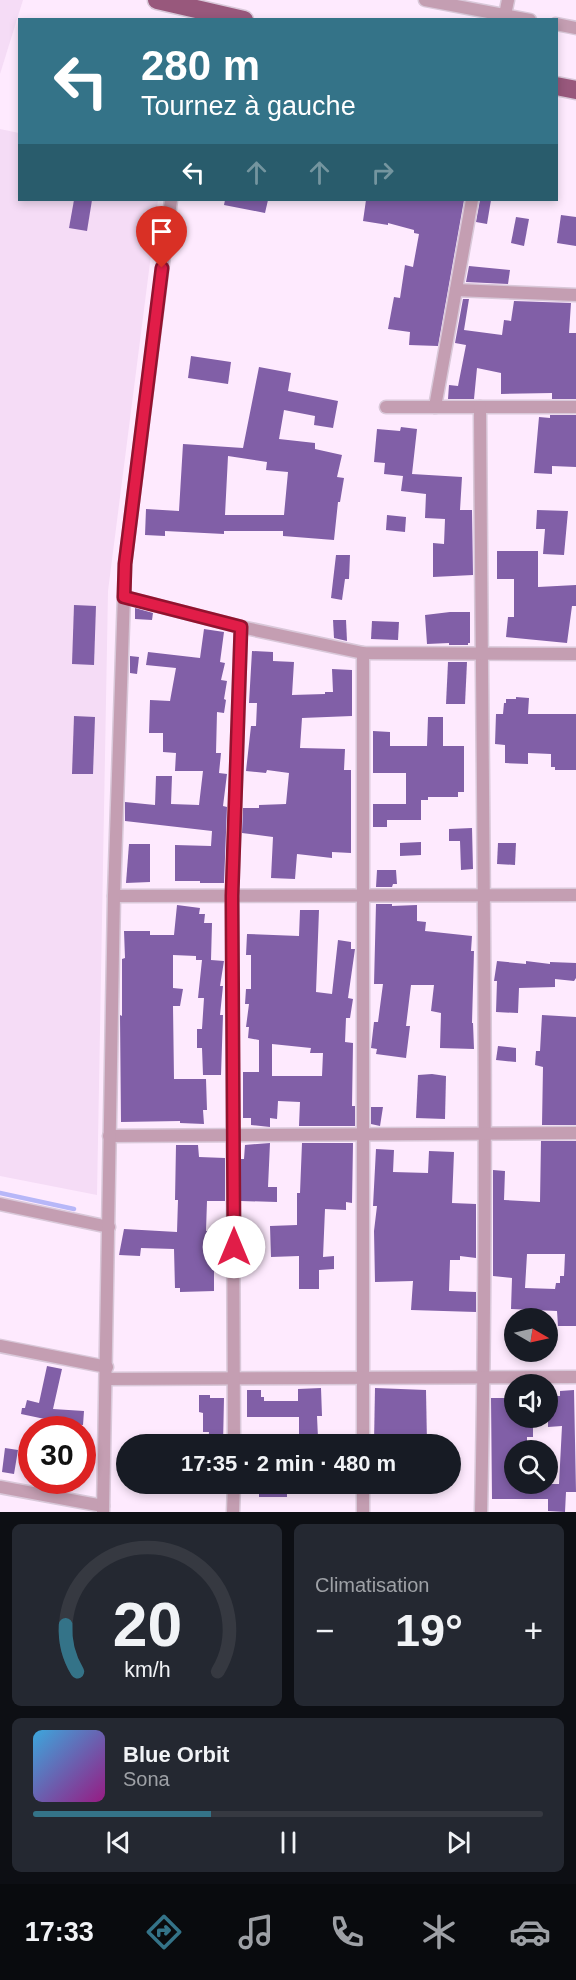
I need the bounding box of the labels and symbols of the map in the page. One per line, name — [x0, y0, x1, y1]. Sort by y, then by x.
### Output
pin — [136, 206, 187, 268]
position arrow — [202, 1215, 266, 1279]
north arrow — [504, 1308, 558, 1362]
speed limit sign: 30 — [18, 1416, 96, 1494]

